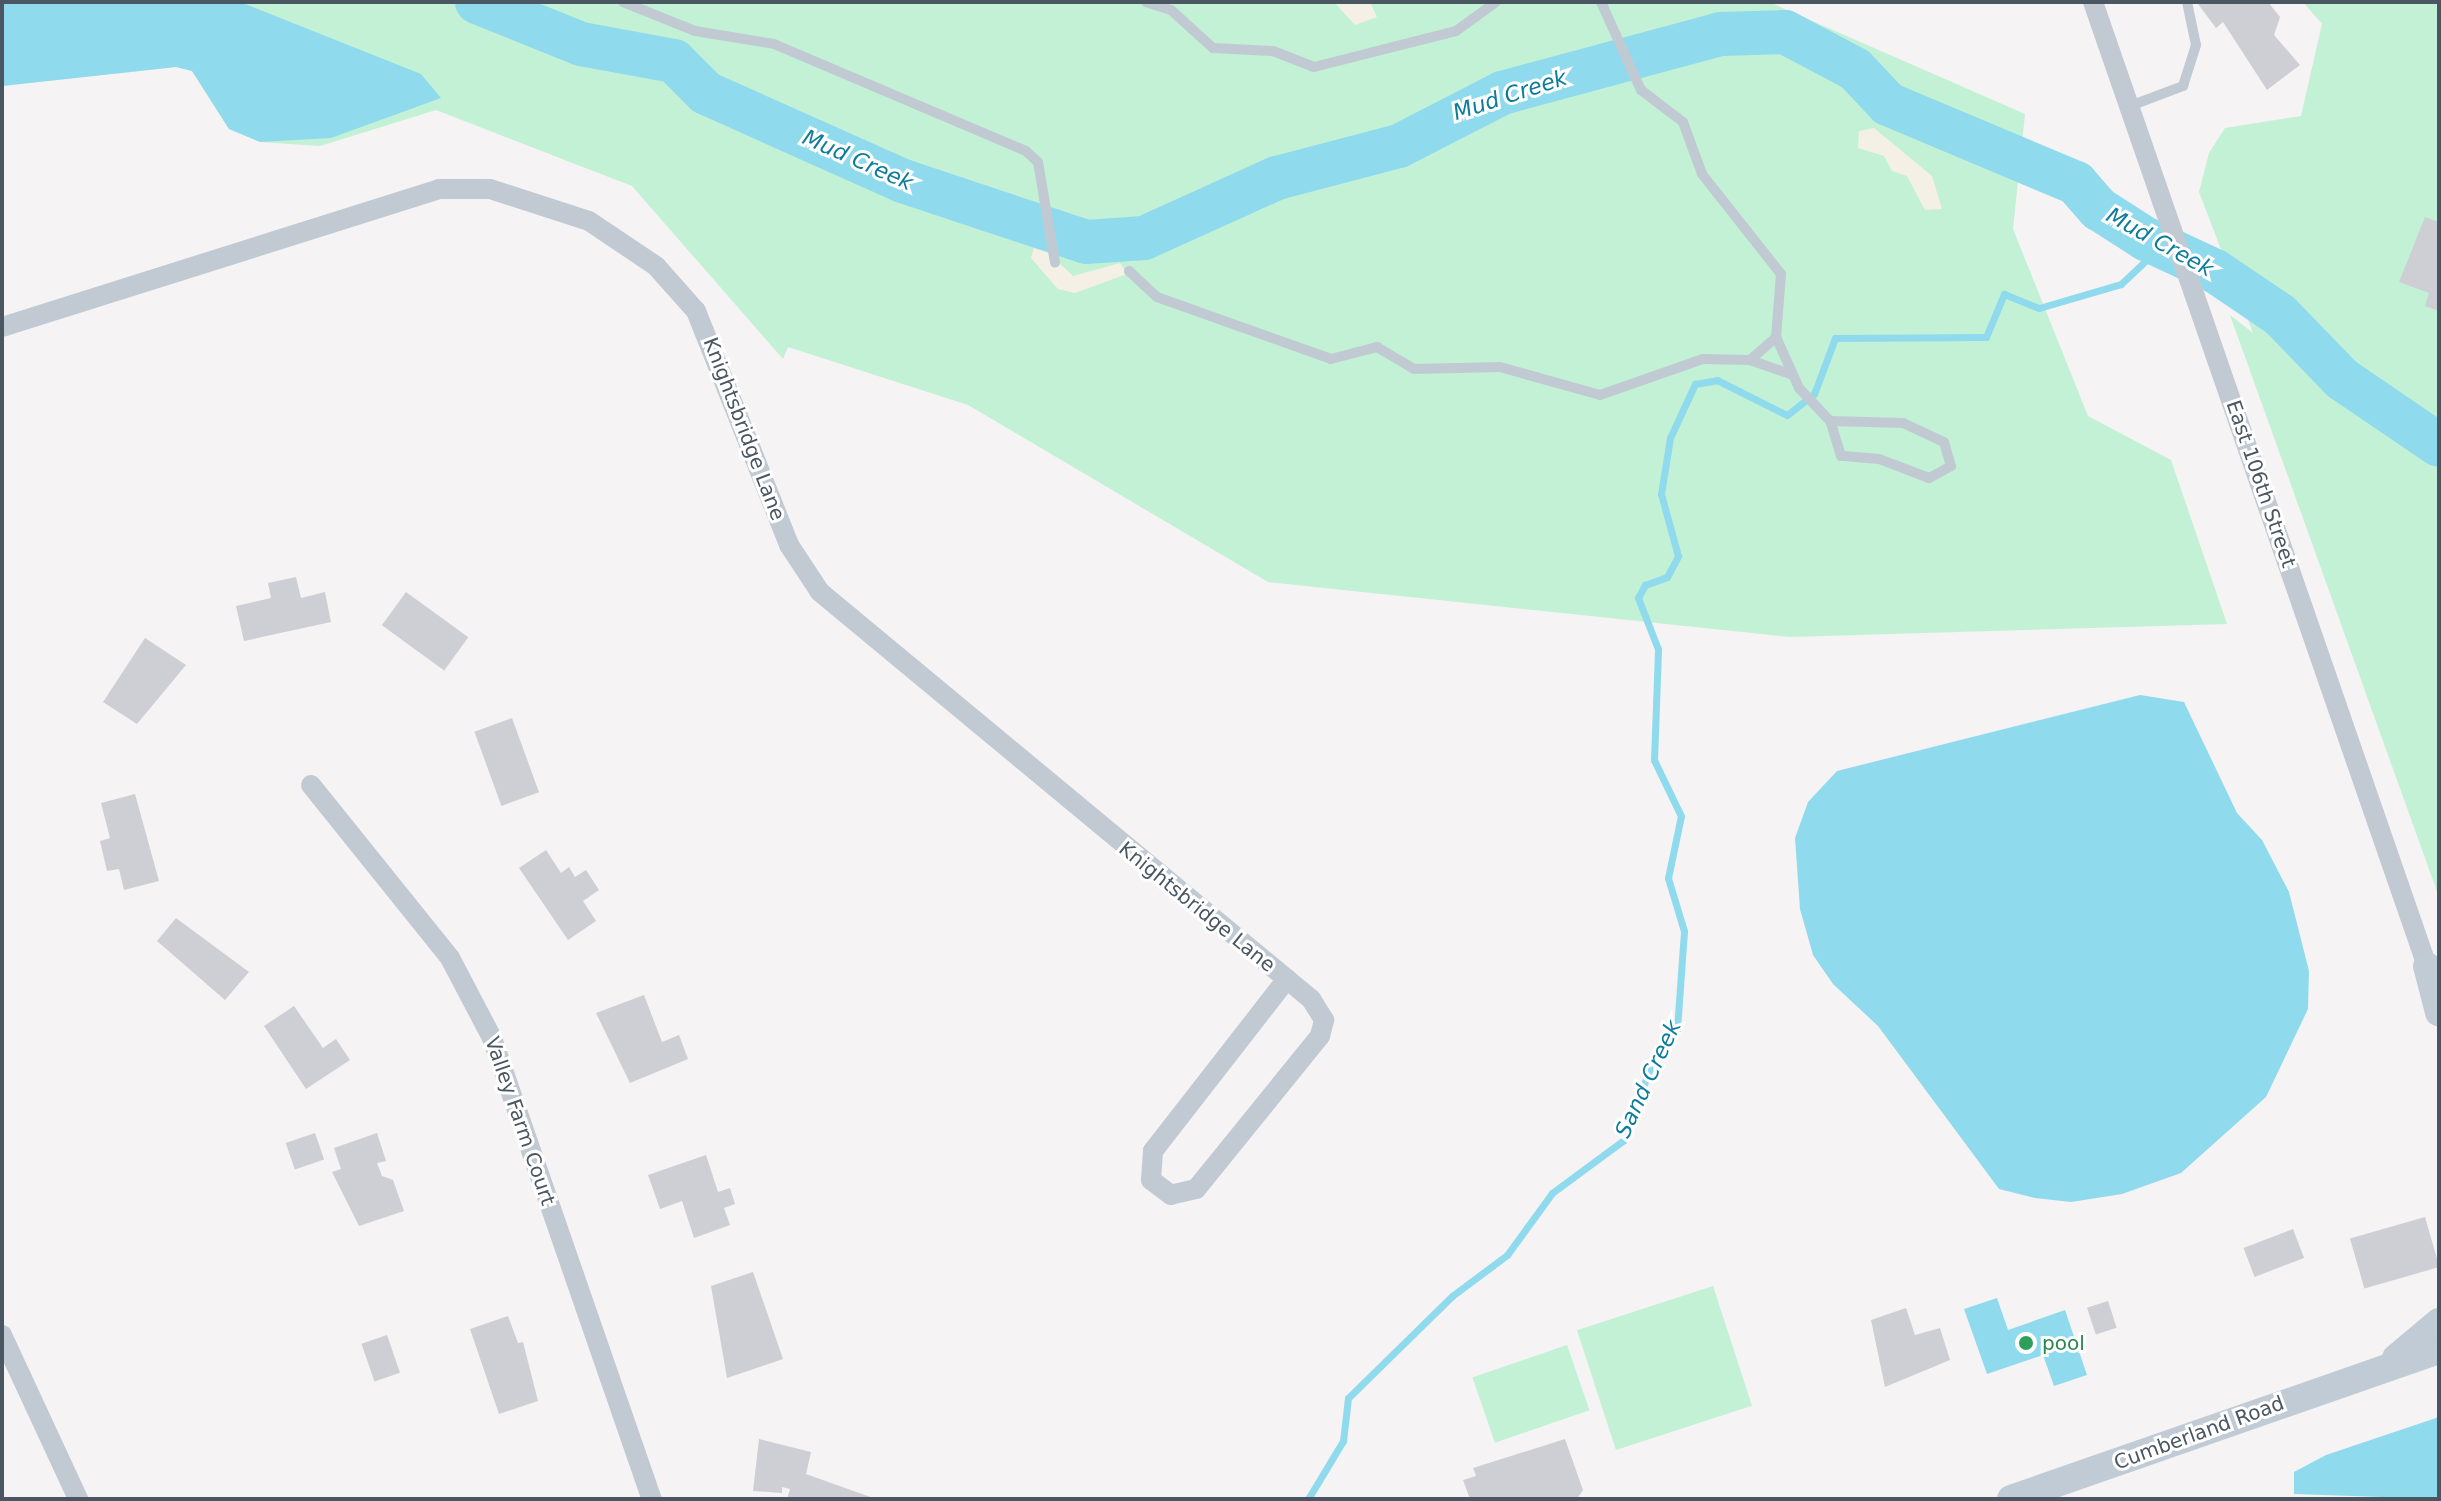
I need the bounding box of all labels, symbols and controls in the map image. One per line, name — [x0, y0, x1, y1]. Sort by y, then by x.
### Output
water label: Mud Creek — [1450, 64, 1570, 126]
water label: Mud Creek — [799, 124, 917, 196]
water label: Mud Creek — [2102, 202, 2218, 282]
street label: Knightsbridge Lane — [698, 334, 790, 524]
street label: East 106th Street — [2221, 397, 2301, 571]
street label: Knightsbridge Lane — [1114, 837, 1280, 977]
water label: Sand Creek — [1609, 1016, 1687, 1142]
street label: Valley Farm Court — [480, 1034, 560, 1208]
place label: pool — [2042, 1331, 2085, 1355]
marker: pool — [2017, 1334, 2035, 1352]
street label: Cumberland Road — [2111, 1391, 2287, 1475]

